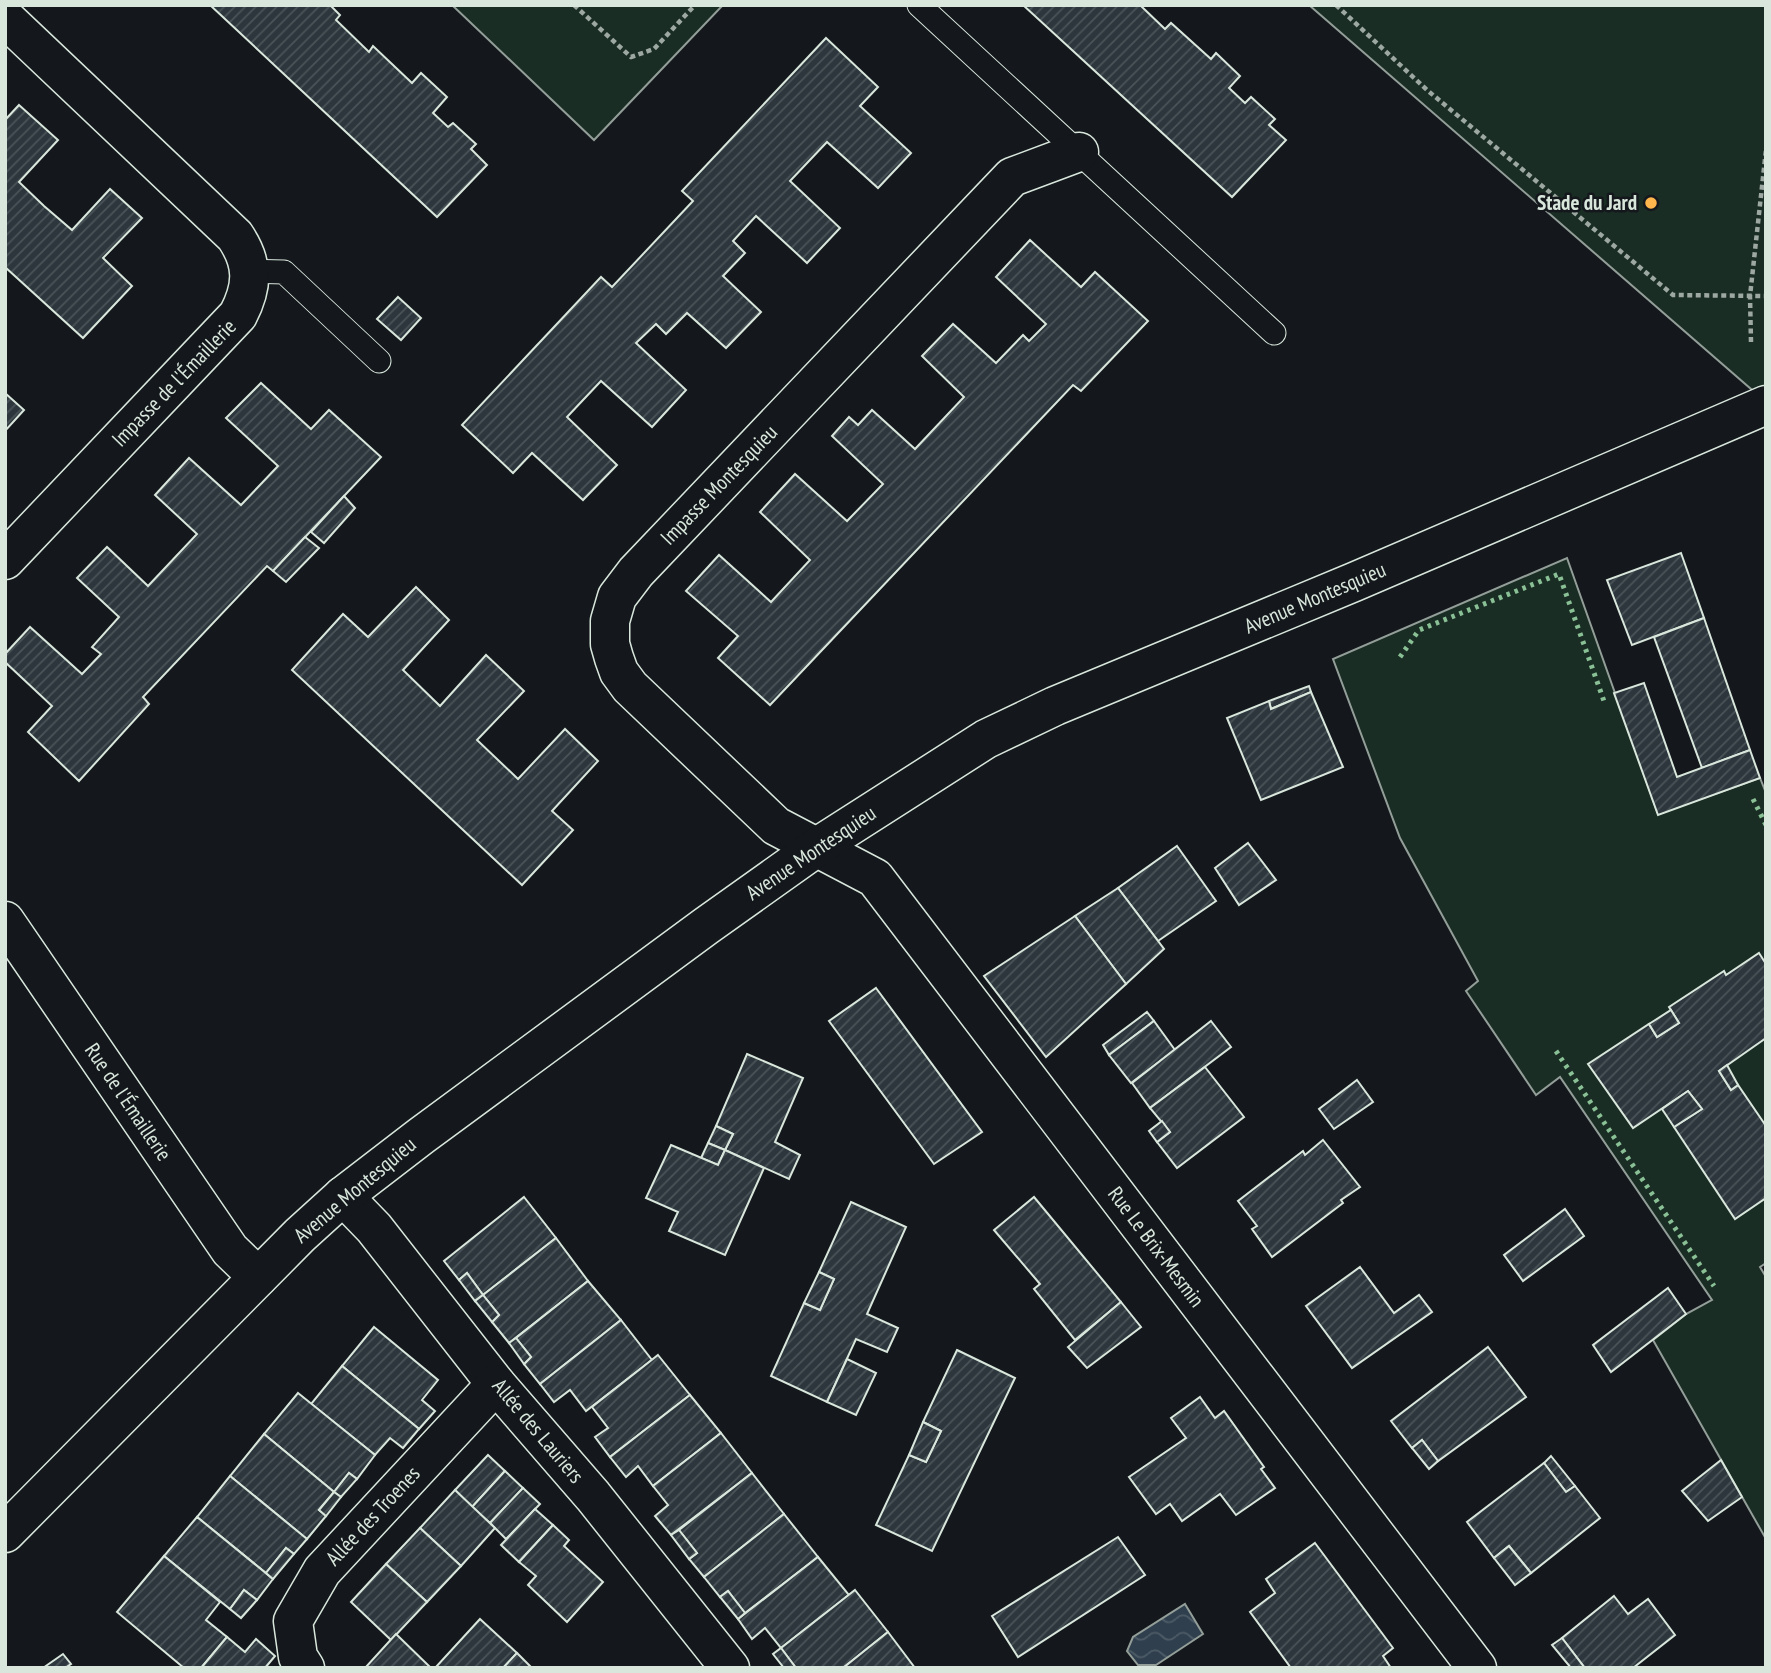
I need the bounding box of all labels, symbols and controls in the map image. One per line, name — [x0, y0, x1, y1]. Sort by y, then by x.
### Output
place label: Stade du Jard — [1537, 189, 1637, 216]
marker: Stade du Jard — [1643, 195, 1659, 211]
street label: Impasse de l'Émaillerie — [106, 313, 242, 452]
street label: Impasse Montesquieu — [654, 419, 783, 550]
street label: Avenue Montesquieu — [1240, 556, 1390, 639]
street label: Avenue Montesquieu — [741, 799, 881, 906]
street label: Rue de l'Émaillerie — [79, 1038, 178, 1166]
street label: Avenue Montesquieu — [288, 1131, 421, 1249]
street label: Rue Le Brix-Mesmin — [1102, 1181, 1211, 1312]
street label: Allée des Lauriers — [487, 1373, 590, 1489]
street label: Allée des Troenes — [320, 1460, 426, 1571]

